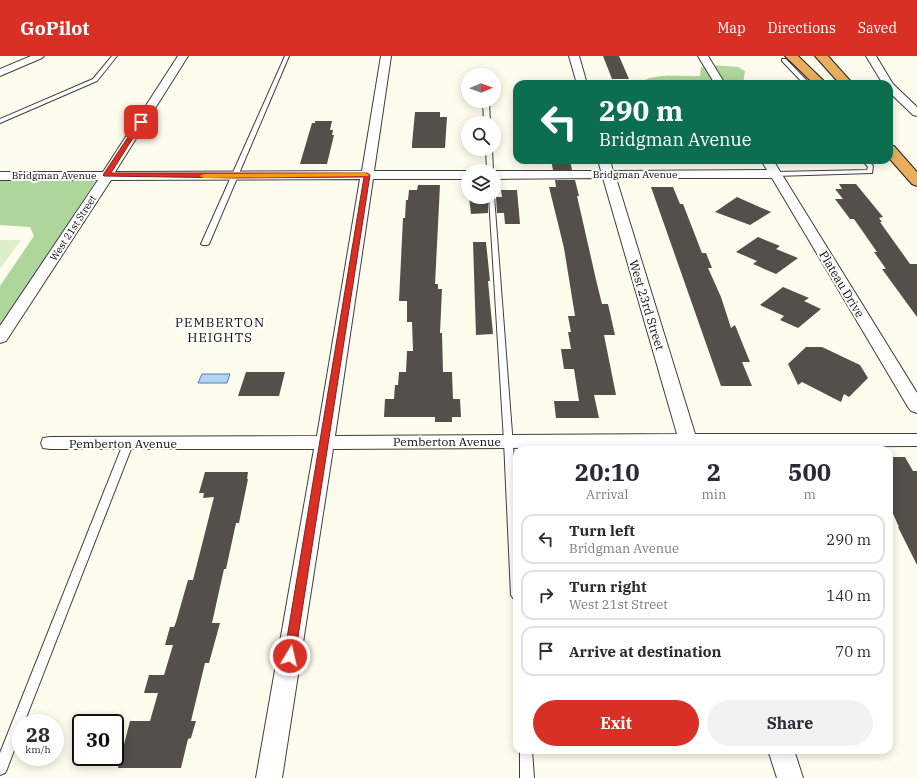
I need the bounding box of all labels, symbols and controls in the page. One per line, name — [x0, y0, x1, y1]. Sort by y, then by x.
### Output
text: GoPilot — [20, 16, 89, 40]
text: Map — [717, 19, 746, 37]
text: Directions — [768, 19, 836, 37]
text: Saved — [858, 19, 897, 37]
north arrow — [461, 68, 501, 108]
map controls — [461, 68, 501, 204]
text: 290 m — [599, 92, 683, 129]
icon: left — [533, 96, 585, 148]
pin — [124, 105, 158, 139]
icon: arrive — [130, 111, 152, 133]
button: search — [461, 116, 501, 156]
text: Bridgman Avenue — [599, 128, 751, 151]
button: layers — [461, 164, 501, 204]
street label: Bridgman Avenue — [593, 168, 677, 181]
street label: Bridgman Avenue — [12, 169, 96, 182]
street label: West 21st Street — [47, 192, 99, 263]
street label: Plateau Drive — [816, 248, 868, 320]
street label: West 23rd Street — [626, 258, 668, 352]
district label: PEMBERTON HEIGHTS — [175, 314, 265, 346]
street label: Pemberton Avenue — [393, 434, 501, 449]
street label: Pemberton Avenue — [69, 436, 177, 451]
text: 20:10 — [575, 456, 640, 488]
text: 2 — [707, 456, 721, 488]
text: 500 — [788, 456, 831, 488]
text: Arrival — [586, 486, 628, 503]
text: min — [701, 486, 726, 503]
text: m — [803, 486, 816, 503]
text: Turn left — [569, 521, 635, 540]
icon: left — [535, 528, 557, 550]
text: 290 m — [826, 530, 871, 549]
text: Bridgman Avenue — [569, 540, 679, 557]
text: Turn right — [569, 577, 647, 596]
icon: right — [535, 584, 557, 606]
text: 140 m — [826, 586, 871, 605]
text: West 21st Street — [569, 596, 668, 613]
position arrow — [269, 635, 311, 677]
icon: arrive — [535, 640, 557, 662]
text: Arrive at destination — [569, 642, 721, 661]
text: 70 m — [835, 642, 871, 661]
button: Exit — [533, 700, 699, 746]
button: Share — [707, 700, 873, 746]
speed limit sign: 30 — [72, 714, 124, 766]
text: 28 — [26, 721, 50, 748]
text: km/h — [25, 743, 51, 756]

